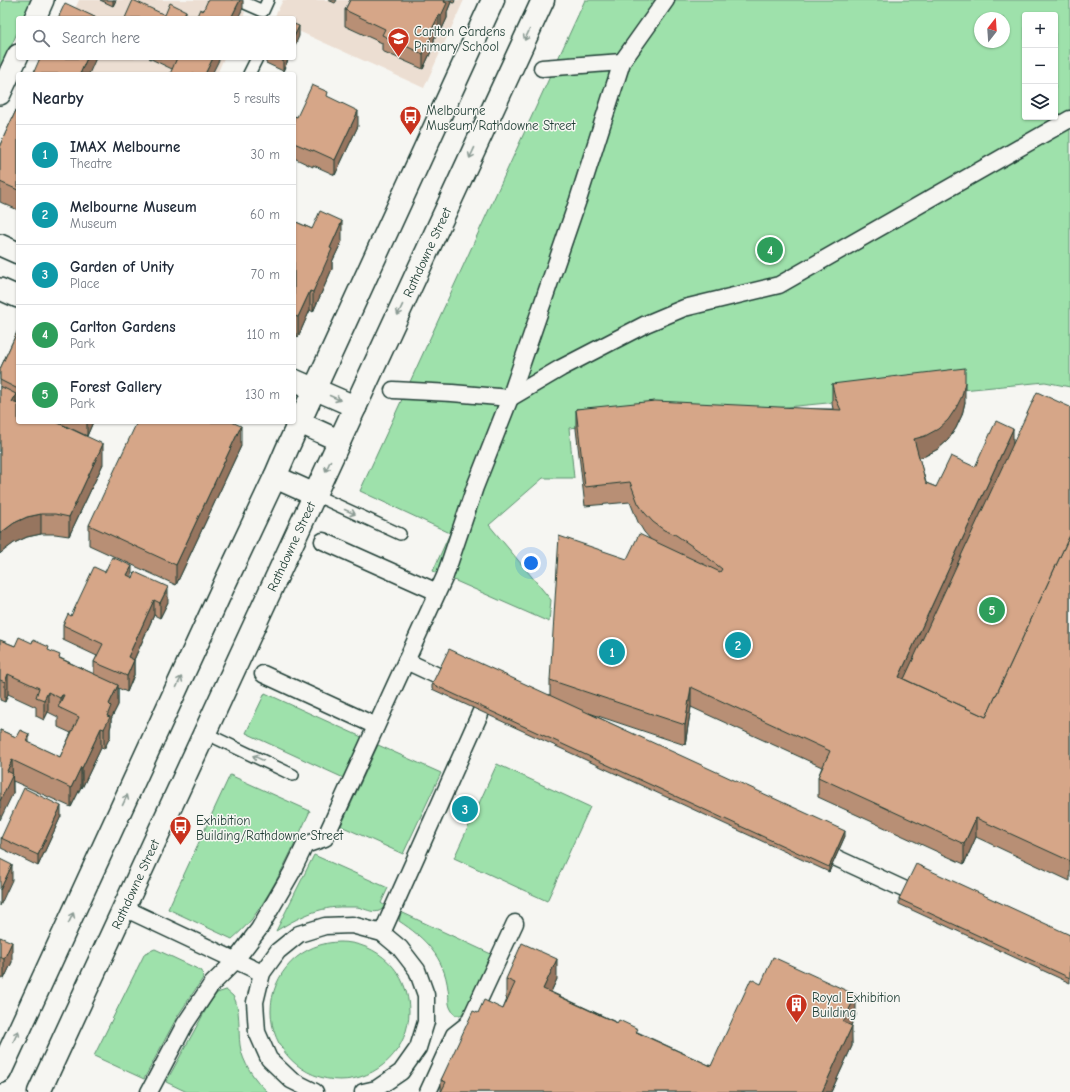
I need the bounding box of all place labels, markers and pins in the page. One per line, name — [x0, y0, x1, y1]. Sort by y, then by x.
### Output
place label: Carlton Gardens Primary School — [414, 24, 505, 54]
school or university icon: Carlton Gardens Primary School — [385, 25, 411, 58]
place label: Melbourne Museum/Rathdowne Street — [426, 103, 577, 133]
bus stop icon: Melbourne Museum/Rathdowne Street — [398, 104, 424, 137]
pin: 4 — [757, 235, 783, 265]
pin: 5 — [979, 595, 1005, 625]
pin: 2 — [725, 630, 751, 660]
pin: 1 — [599, 637, 625, 667]
pin: 3 — [452, 794, 478, 824]
place label: Exhibition Building/Rathdowne Street — [196, 813, 344, 843]
bus stop icon: Exhibition Building/Rathdowne Street — [168, 814, 194, 847]
place label: Royal Exhibition Building — [812, 990, 900, 1020]
building icon: Royal Exhibition Building — [783, 991, 809, 1024]

